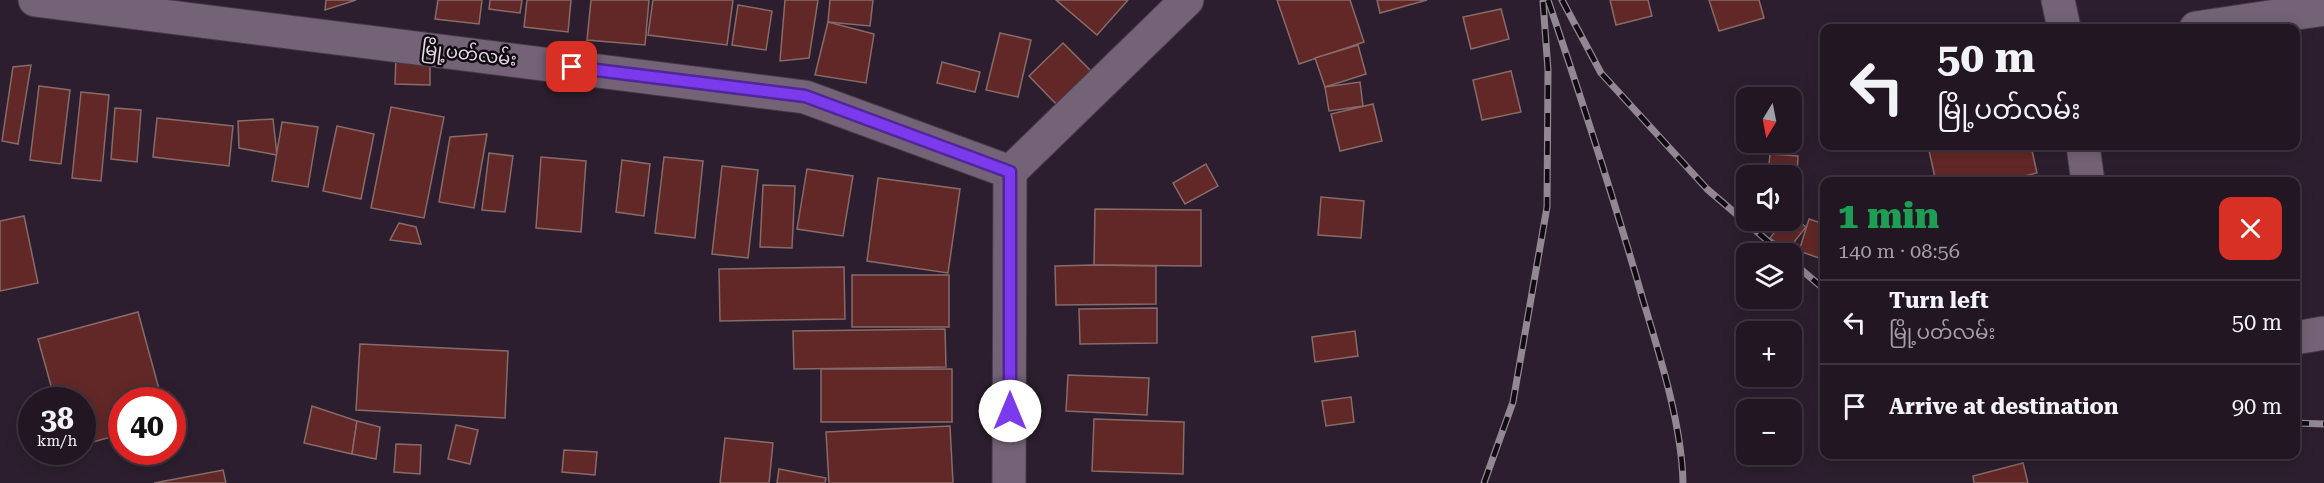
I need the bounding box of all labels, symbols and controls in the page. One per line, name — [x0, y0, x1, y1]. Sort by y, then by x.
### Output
text: 50 m — [1937, 33, 2035, 82]
street label: မြို့ပတ်လမ်း — [420, 34, 518, 75]
pin — [546, 41, 597, 92]
icon: left — [1838, 48, 1916, 126]
icon: arrive — [555, 50, 588, 83]
north arrow — [1736, 87, 1802, 153]
map controls — [1736, 87, 1802, 465]
text: မြို့ပတ်လမ်း — [1937, 94, 2081, 126]
button: sound — [1736, 165, 1802, 231]
text: 1 min — [1838, 195, 1939, 237]
button: close — [2219, 197, 2282, 260]
text: 140 m · 08:56 — [1838, 239, 1960, 263]
button: layers — [1736, 243, 1802, 309]
text: Turn left — [1889, 288, 1989, 313]
icon: left — [1838, 306, 1871, 339]
text: 50 m — [2232, 310, 2282, 335]
text: မြို့ပတ်လမ်း — [1889, 320, 1995, 344]
button: + — [1736, 321, 1802, 387]
position arrow — [978, 379, 1042, 443]
speed limit sign: 40 — [108, 387, 186, 465]
icon: arrive — [1838, 390, 1871, 423]
text: Arrive at destination — [1889, 394, 2118, 419]
text: 90 m — [2232, 394, 2282, 419]
button: − — [1736, 399, 1802, 465]
text: 38 — [40, 401, 74, 436]
text: km/h — [37, 432, 77, 450]

